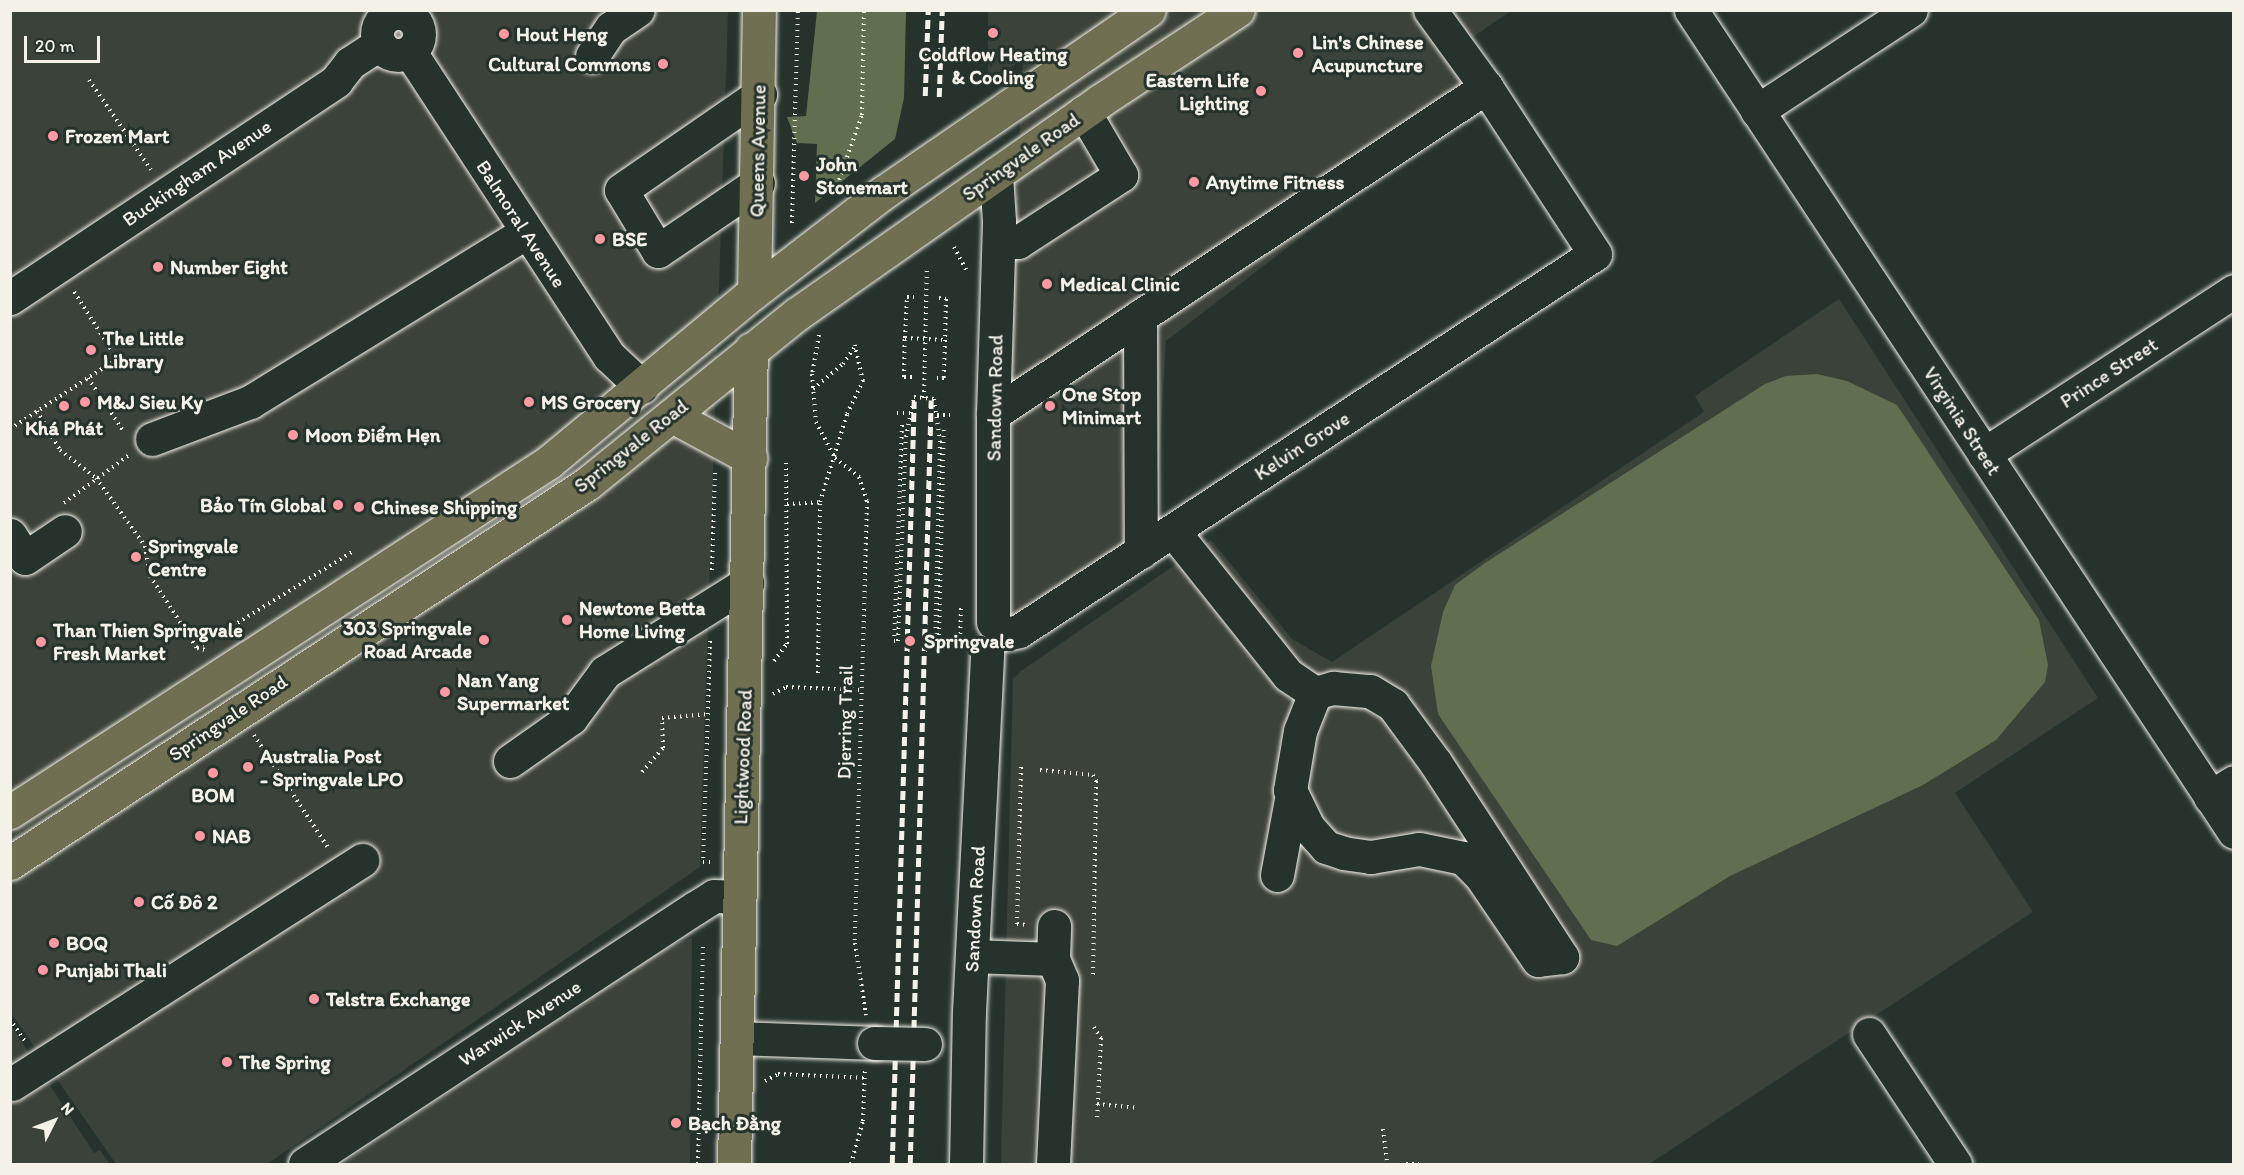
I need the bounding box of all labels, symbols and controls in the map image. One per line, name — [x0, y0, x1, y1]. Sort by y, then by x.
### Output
place label: Hout Heng — [516, 22, 608, 46]
scale bar — [27, 24, 104, 62]
marker: Coldflow Heating & Cooling — [986, 26, 1000, 40]
marker: Hout Heng — [497, 27, 511, 41]
place label: Lin's Chinese Acupuncture — [1312, 30, 1423, 77]
text: 20 m — [35, 35, 75, 57]
place label: Coldflow Heating & Cooling — [919, 42, 1067, 89]
marker: Lin's Chinese Acupuncture — [1289, 44, 1307, 62]
place label: Cultural Commons — [488, 52, 651, 76]
marker: Cultural Commons — [656, 57, 670, 71]
place label: Eastern Life Lighting — [1146, 68, 1249, 115]
marker: Eastern Life Lighting — [1254, 84, 1268, 98]
street label: Queens Avenue — [745, 85, 771, 217]
street label: Springvale Road — [958, 108, 1084, 206]
street label: Buckingham Avenue — [118, 114, 276, 232]
place label: Frozen Mart — [65, 124, 169, 148]
marker: Frozen Mart — [46, 129, 60, 143]
place label: John Stonemart — [816, 152, 908, 199]
street label: Balmoral Avenue — [471, 156, 571, 292]
marker: John Stonemart — [797, 169, 811, 183]
place label: Anytime Fitness — [1206, 170, 1344, 194]
marker: Anytime Fitness — [1187, 175, 1201, 189]
place label: BSE — [612, 227, 647, 251]
marker: BSE — [593, 232, 607, 246]
place label: Number Eight — [170, 255, 288, 279]
marker: Number Eight — [151, 260, 165, 274]
place label: Medical Clinic — [1060, 272, 1180, 296]
marker: Medical Clinic — [1038, 275, 1056, 293]
place label: The Little Library — [103, 326, 184, 373]
street label: Prince Street — [2056, 333, 2162, 413]
street label: Sandown Road — [982, 335, 1008, 461]
marker: The Little Library — [84, 343, 98, 357]
street label: Virginia Street — [1918, 362, 2006, 480]
place label: One Stop Minimart — [1062, 382, 1141, 429]
place label: M&J Sieu Ky — [97, 390, 203, 414]
place label: MS Grocery — [541, 390, 640, 414]
street label: Springvale Road — [569, 394, 693, 498]
marker: M&J Sieu Ky — [78, 395, 92, 409]
marker: MS Grocery — [522, 395, 536, 409]
marker: Khá Phát — [57, 399, 71, 413]
marker: One Stop Minimart — [1043, 399, 1057, 413]
street label: Kelvin Grove — [1250, 406, 1354, 486]
place label: Khá Phát — [25, 416, 103, 440]
place label: Moon Điểm Hẹn — [305, 423, 441, 447]
marker: Moon Điểm Hẹn — [286, 428, 300, 442]
place label: Bảo Tín Global — [200, 493, 326, 517]
place label: Chinese Shipping — [371, 495, 517, 519]
marker: Bảo Tín Global — [331, 498, 345, 512]
marker: Chinese Shipping — [352, 500, 366, 514]
place label: Springvale Centre — [148, 534, 238, 581]
marker: Springvale Centre — [129, 550, 143, 564]
place label: Newtone Betta Home Living — [579, 596, 705, 643]
marker: Newtone Betta Home Living — [560, 613, 574, 627]
place label: 303 Springvale Road Arcade — [343, 616, 472, 663]
place label: Than Thien Springvale Fresh Market — [53, 618, 243, 665]
place label: Springvale — [924, 629, 1014, 653]
marker: Springvale — [901, 632, 919, 650]
marker: 303 Springvale Road Arcade — [477, 633, 491, 647]
marker: Than Thien Springvale Fresh Market — [34, 635, 48, 649]
street label: Djerring Trail — [832, 665, 858, 779]
place label: Nan Yang Supermarket — [457, 668, 569, 715]
street label: Springvale Road — [164, 669, 292, 767]
marker: Nan Yang Supermarket — [438, 685, 452, 699]
street label: Lightwood Road — [729, 689, 757, 825]
place label: Australia Post - Springvale LPO — [260, 744, 404, 791]
marker: Australia Post - Springvale LPO — [241, 760, 255, 774]
marker: BOM — [206, 766, 220, 780]
place label: BOM — [191, 783, 235, 807]
place label: NAB — [212, 824, 251, 848]
marker: NAB — [193, 829, 207, 843]
street label: Sandown Road — [960, 845, 990, 973]
place label: Cố Đô 2 — [151, 890, 217, 914]
marker: Cố Đô 2 — [132, 895, 146, 909]
place label: BOQ — [66, 931, 108, 955]
marker: BOQ — [47, 936, 61, 950]
place label: Punjabi Thali — [55, 958, 167, 982]
marker: Punjabi Thali — [36, 963, 50, 977]
street label: Warwick Avenue — [455, 975, 585, 1071]
place label: Telstra Exchange — [326, 987, 471, 1011]
marker: Telstra Exchange — [307, 992, 321, 1006]
place label: The Spring — [239, 1050, 331, 1074]
marker: The Spring — [220, 1055, 234, 1069]
north arrow — [24, 1091, 84, 1151]
text: N — [57, 1098, 78, 1119]
place label: Bạch Đằng — [688, 1111, 781, 1135]
marker: Bạch Đằng — [669, 1116, 683, 1130]

